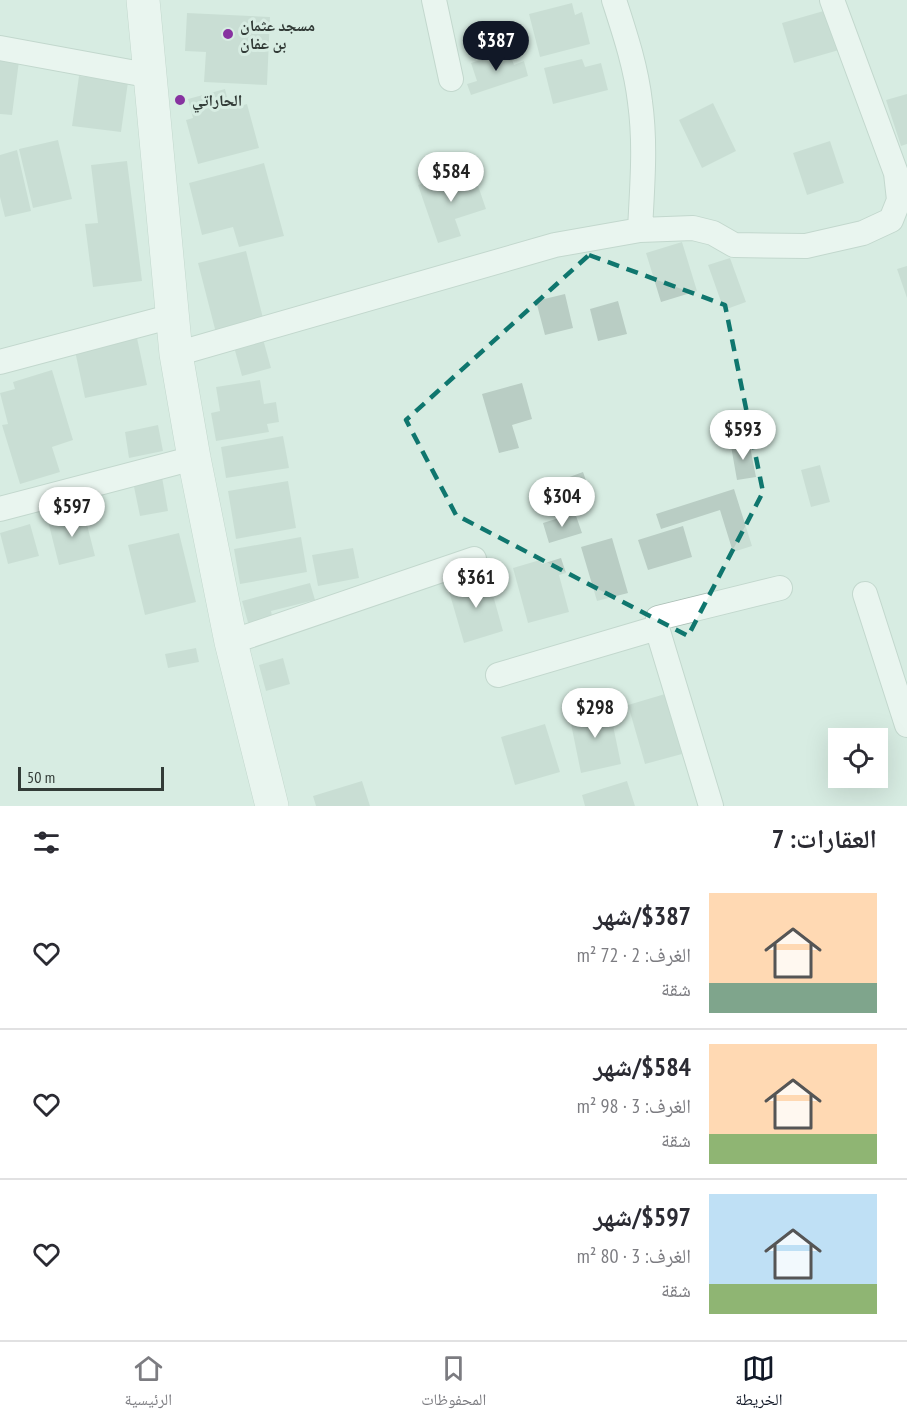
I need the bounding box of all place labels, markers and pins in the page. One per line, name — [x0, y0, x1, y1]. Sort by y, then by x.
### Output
place label: مسجد عثمان بن عفان — [240, 15, 315, 53]
pin: $387 — [460, 21, 532, 72]
marker: مسجد عثمان بن عفان — [221, 27, 235, 41]
place label: الحاراتي — [192, 90, 242, 113]
marker: الحاراتي — [173, 93, 187, 107]
pin: $584 — [415, 152, 487, 203]
pin: $593 — [707, 410, 779, 461]
pin: $304 — [526, 477, 598, 528]
pin: $597 — [36, 487, 108, 538]
pin: $361 — [440, 558, 512, 609]
pin: $298 — [559, 688, 631, 739]

